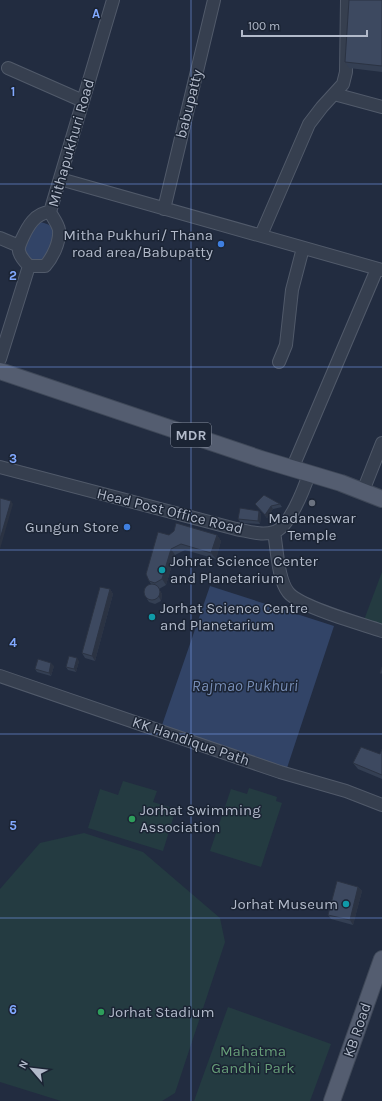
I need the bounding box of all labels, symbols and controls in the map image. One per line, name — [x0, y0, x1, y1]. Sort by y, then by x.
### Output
text: A — [92, 6, 100, 21]
scale bar — [242, 12, 367, 38]
text: 100 m — [248, 19, 280, 33]
street label: babupatty — [172, 68, 206, 140]
street label: Mithapukhuri Road — [44, 77, 98, 209]
text: 1 — [11, 84, 15, 99]
place label: Mitha Pukhuri/ Thana road area/Babupatty — [63, 226, 213, 261]
marker: Mitha Pukhuri/ Thana road area/Babupatty — [216, 239, 226, 249]
text: 2 — [9, 268, 17, 283]
road number: MDR — [171, 423, 211, 447]
text: 3 — [9, 451, 17, 466]
street label: Head Post Office Road — [95, 484, 245, 538]
marker: Madaneswar Temple — [307, 498, 317, 508]
place label: Madaneswar Temple — [268, 509, 356, 544]
place label: Gungun Store — [25, 518, 119, 536]
marker: Gungun Store — [122, 522, 132, 532]
place label: Johrat Science Center and Planetarium — [170, 552, 319, 587]
marker: Johrat Science Center and Planetarium — [157, 565, 167, 575]
place label: Jorhat Science Centre and Planetarium — [160, 599, 308, 634]
marker: Jorhat Science Centre and Planetarium — [147, 612, 157, 622]
text: 4 — [9, 635, 17, 650]
water label: Rajmao Pukhuri — [192, 676, 298, 695]
street label: KK Handique Path — [130, 712, 252, 770]
place label: Jorhat Swimming Association — [140, 801, 261, 836]
marker: Jorhat Swimming Association — [127, 814, 137, 824]
text: 5 — [9, 818, 17, 833]
place label: Jorhat Museum — [231, 895, 338, 913]
marker: Jorhat Museum — [341, 899, 351, 909]
street label: KB Road — [339, 1000, 375, 1060]
text: 6 — [9, 1002, 17, 1017]
place label: Jorhat Stadium — [109, 1003, 215, 1021]
marker: Jorhat Stadium — [96, 1007, 106, 1017]
park label: Mahatma Gandhi Park — [211, 1042, 295, 1077]
north arrow — [12, 1049, 52, 1089]
text: N — [16, 1058, 31, 1071]

